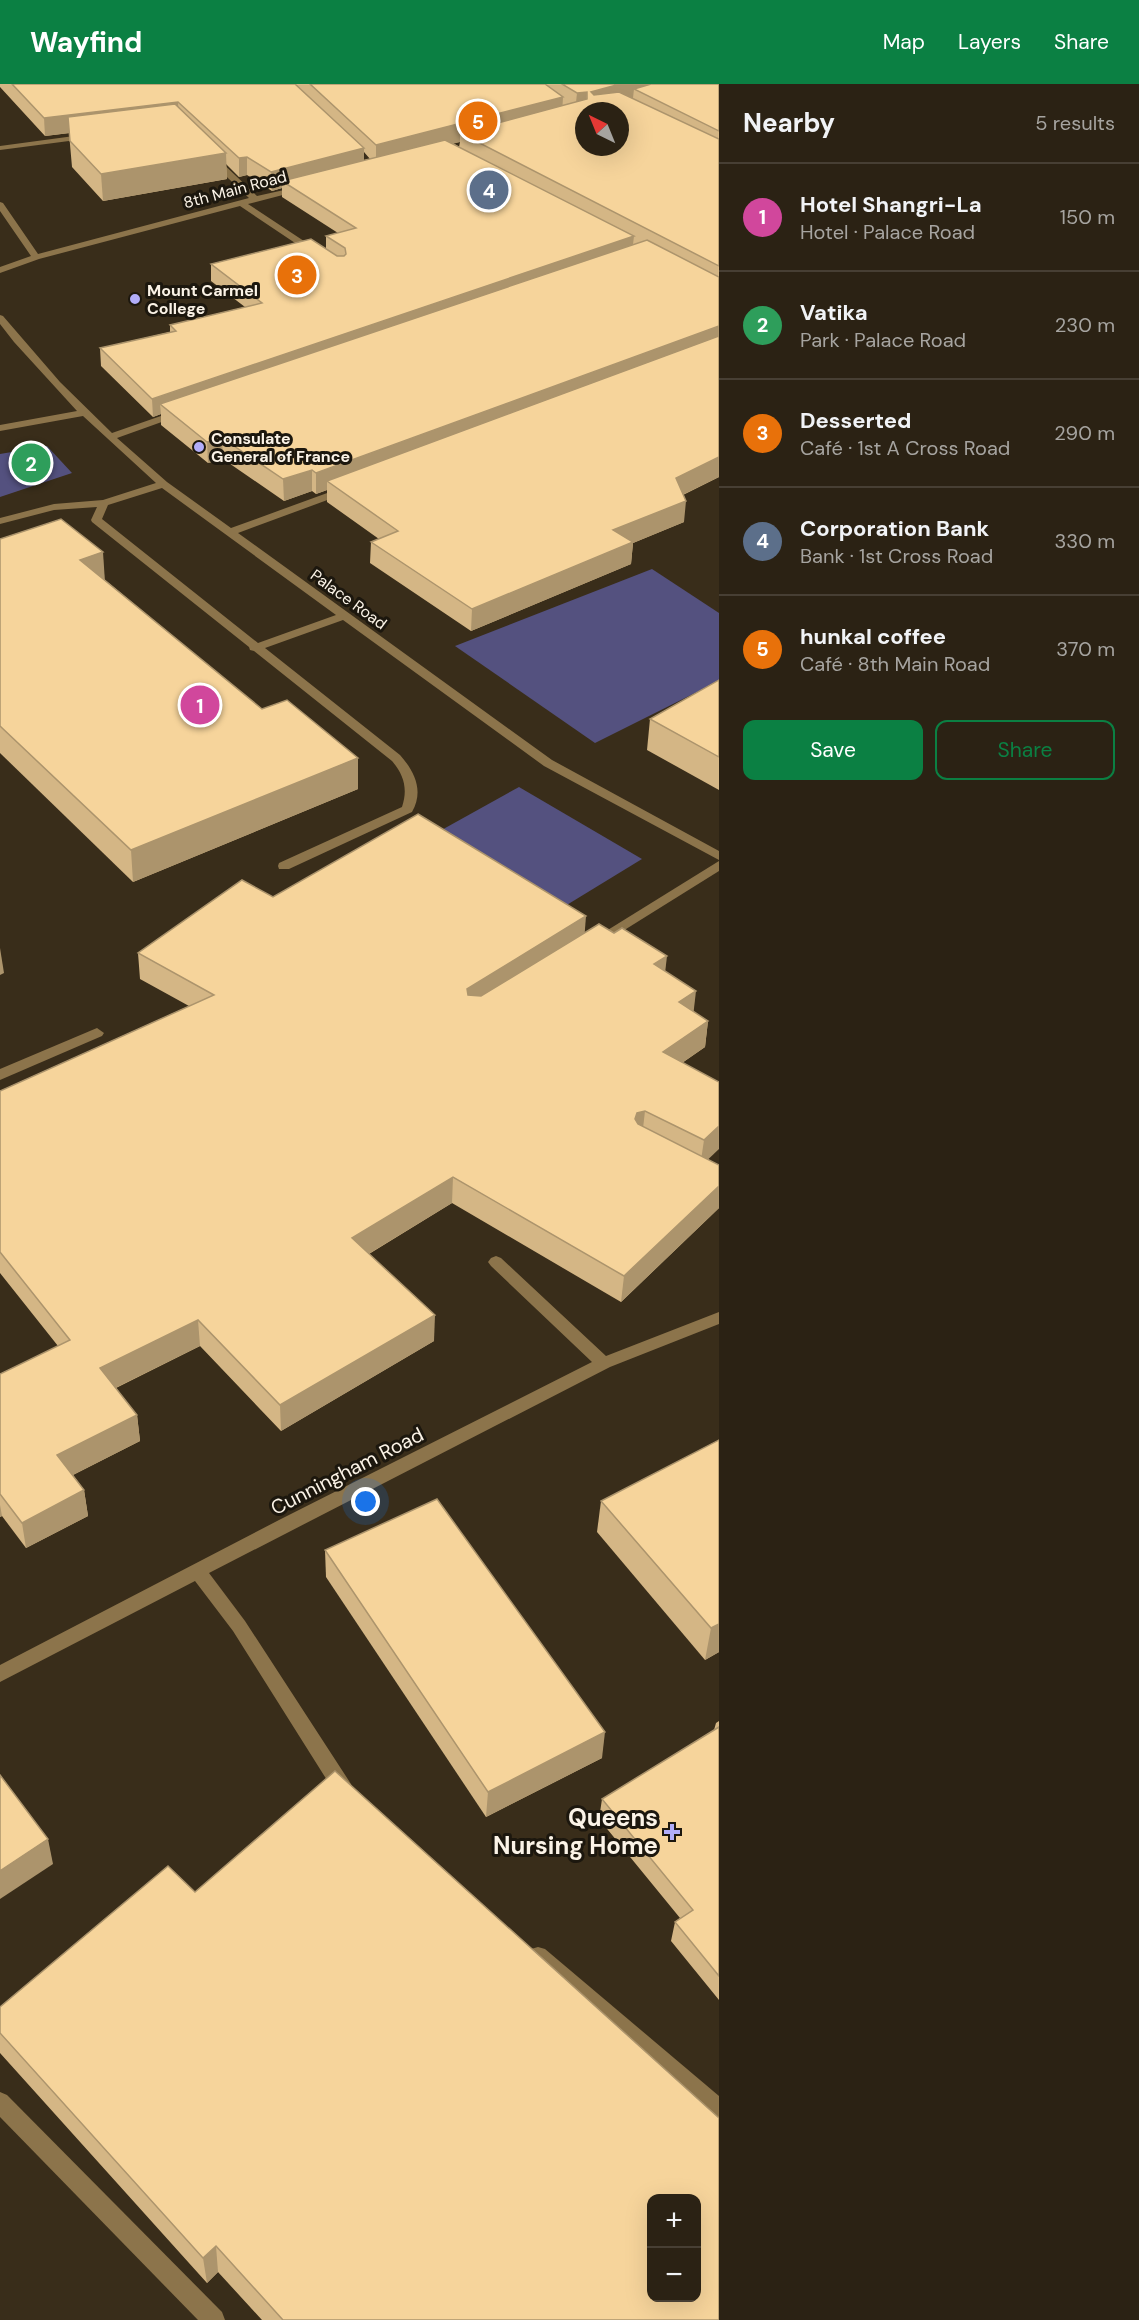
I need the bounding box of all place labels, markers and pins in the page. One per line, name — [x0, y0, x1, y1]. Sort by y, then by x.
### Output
pin: 5 — [458, 99, 498, 144]
pin: 4 — [470, 168, 508, 212]
pin: 3 — [278, 252, 316, 297]
place label: Mount Carmel College — [147, 280, 258, 319]
marker: Mount Carmel College — [128, 292, 142, 306]
place label: Consulate General of France — [211, 428, 350, 467]
pin: 2 — [12, 440, 51, 485]
marker: Consulate General of France — [192, 440, 206, 454]
pin: 1 — [180, 682, 220, 728]
place label: Queens Nursing Home — [493, 1802, 658, 1861]
marker: Queens Nursing Home — [663, 1823, 681, 1841]

